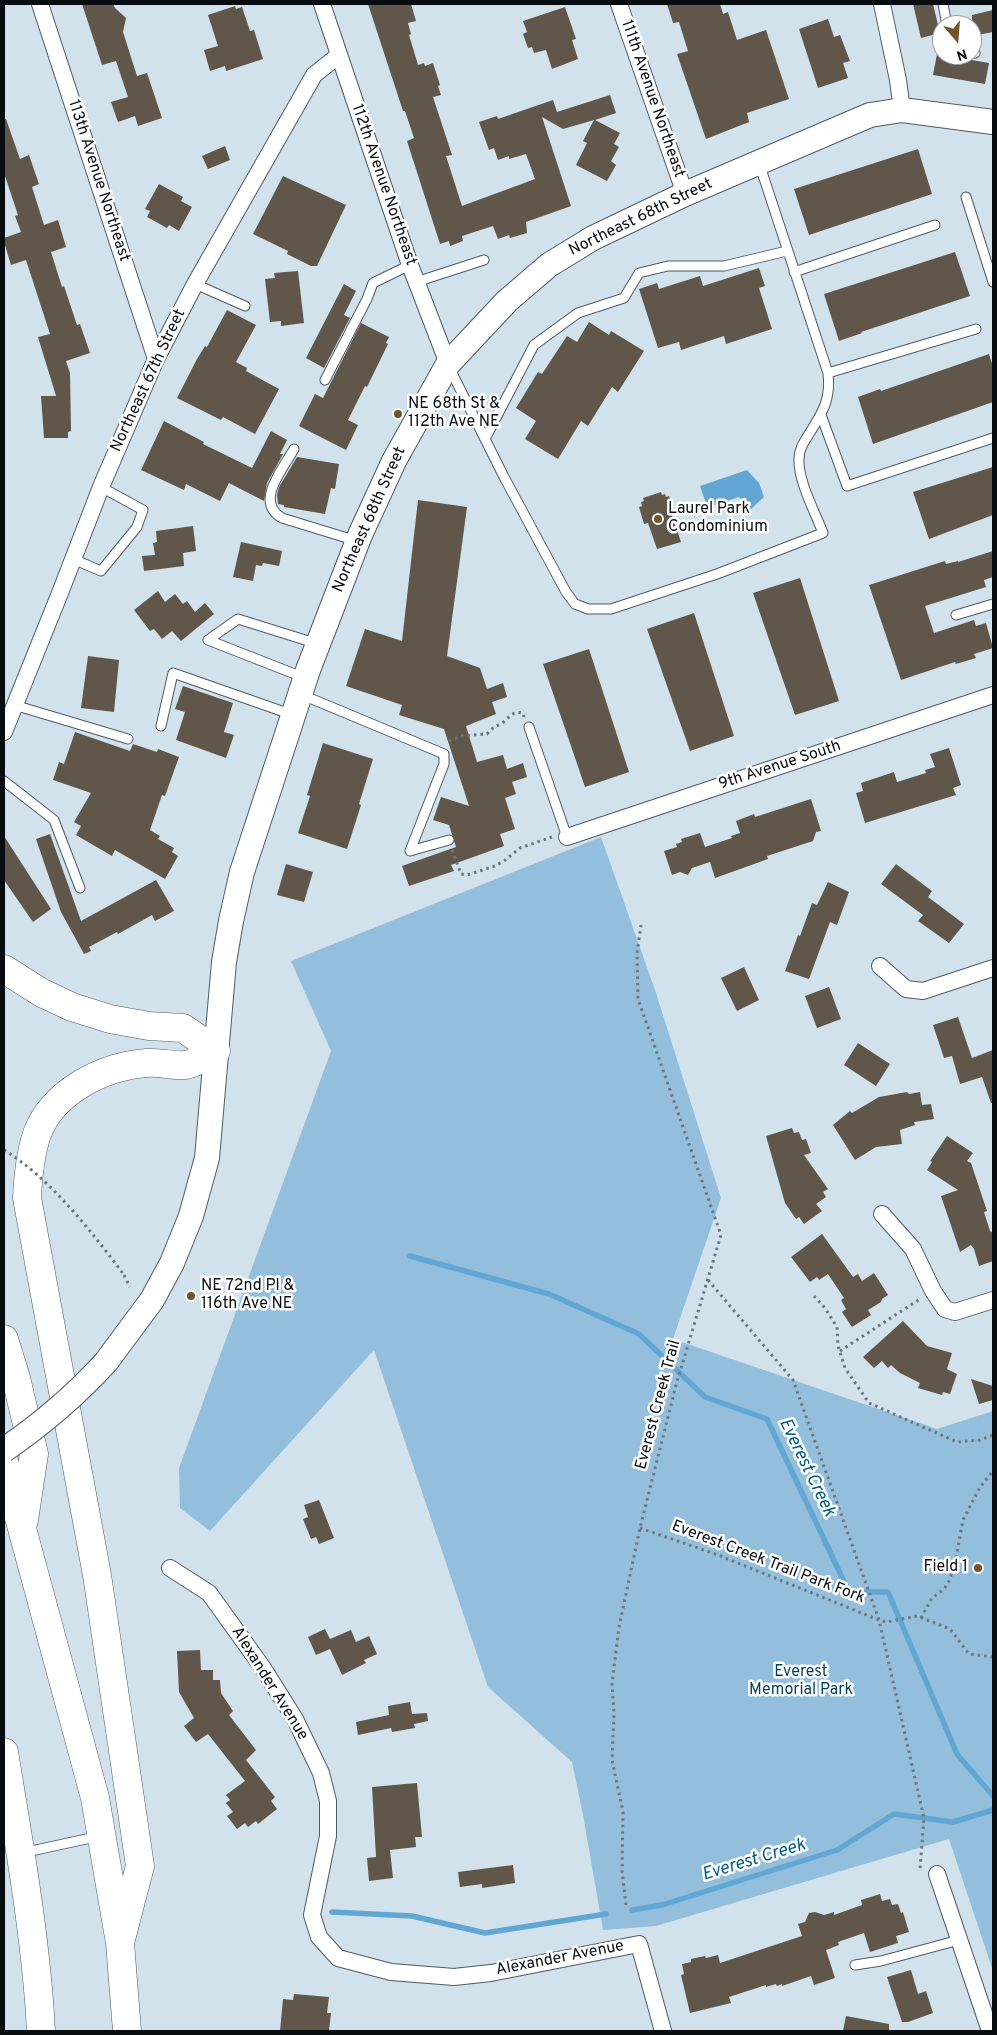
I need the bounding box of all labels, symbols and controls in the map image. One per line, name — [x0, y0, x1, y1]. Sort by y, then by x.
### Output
north arrow — [932, 15, 982, 65]
street label: 111th Avenue Northeast — [616, 18, 688, 180]
text: N — [954, 44, 969, 63]
street label: 113th Avenue Northeast — [63, 98, 133, 264]
street label: 112th Avenue Northeast — [346, 102, 420, 268]
street label: Northeast 68th Street — [566, 175, 716, 261]
street label: Northeast 67th Street — [107, 307, 191, 455]
place label: NE 68th St & 112th Ave NE — [408, 395, 500, 433]
marker: NE 68th St & 112th Ave NE — [392, 408, 404, 420]
street label: Northeast 68th Street — [329, 444, 411, 596]
place label: Laurel Park Condominium — [668, 500, 768, 538]
marker: Laurel Park Condominium — [652, 513, 664, 525]
street label: 9th Avenue South — [717, 737, 843, 795]
place label: NE 72nd Pl & 116th Ave NE — [201, 1277, 294, 1315]
marker: NE 72nd Pl & 116th Ave NE — [185, 1290, 197, 1302]
street label: Everest Creek Trail — [632, 1338, 686, 1472]
water label: Everest Creek — [773, 1415, 839, 1521]
street label: Everest Creek Trail Park Fork — [669, 1517, 867, 1609]
place label: Field 1 — [923, 1558, 968, 1578]
marker: Field 1 — [972, 1562, 984, 1574]
street label: Alexander Avenue — [226, 1624, 312, 1744]
park label: Everest Memorial Park — [749, 1663, 853, 1701]
water label: Everest Creek — [700, 1835, 808, 1887]
street label: Alexander Avenue — [494, 1937, 626, 1981]

